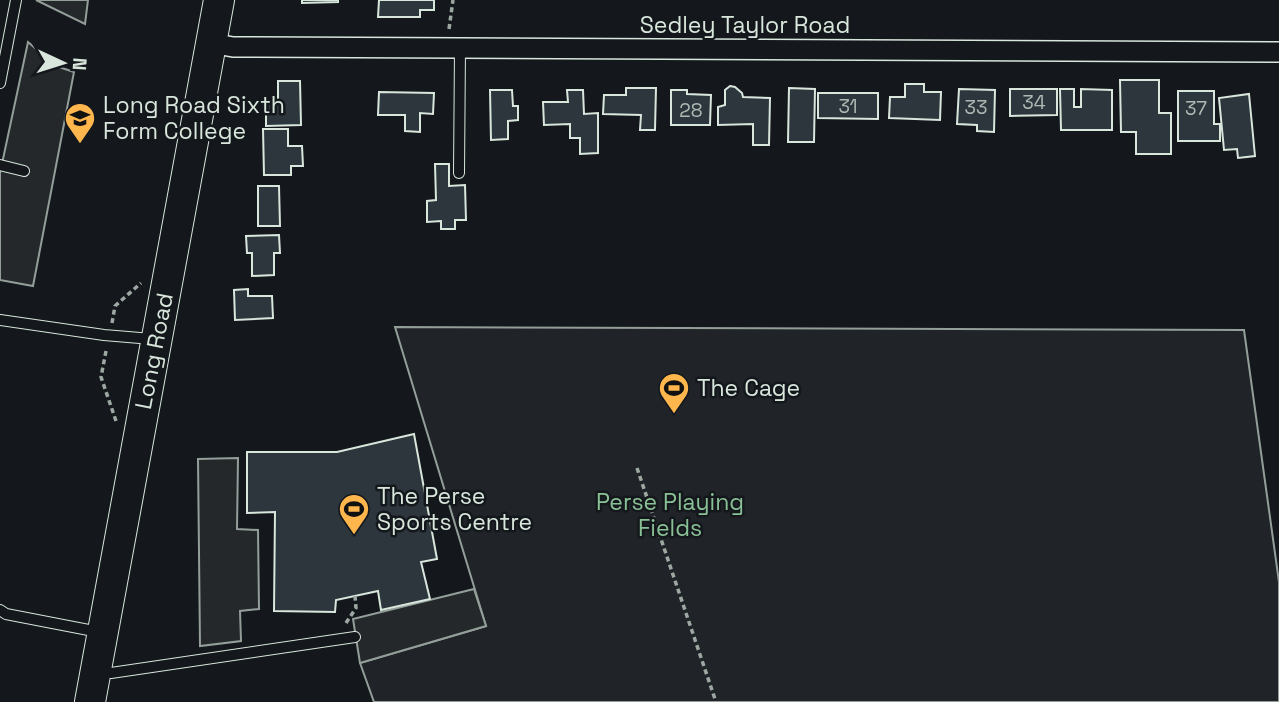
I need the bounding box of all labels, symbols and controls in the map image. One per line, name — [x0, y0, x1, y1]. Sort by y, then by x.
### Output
street label: Sedley Taylor Road — [640, 10, 850, 40]
north arrow — [28, 28, 98, 98]
text: N — [67, 57, 92, 71]
place label: Long Road Sixth Form College — [103, 90, 285, 146]
house number: 34 — [1022, 90, 1046, 115]
house number: 31 — [838, 94, 858, 119]
house number: 33 — [965, 95, 987, 120]
house number: 37 — [1185, 96, 1207, 121]
house number: 28 — [679, 98, 703, 123]
school or university icon: Long Road Sixth Form College — [63, 101, 97, 145]
street label: Long Road — [128, 290, 180, 412]
sports icon: The Cage — [657, 371, 691, 415]
place label: The Cage — [697, 373, 800, 403]
place label: The Perse Sports Centre — [377, 481, 532, 537]
park label: Perse Playing Fields — [596, 487, 744, 543]
sports icon: The Perse Sports Centre — [337, 492, 371, 536]

